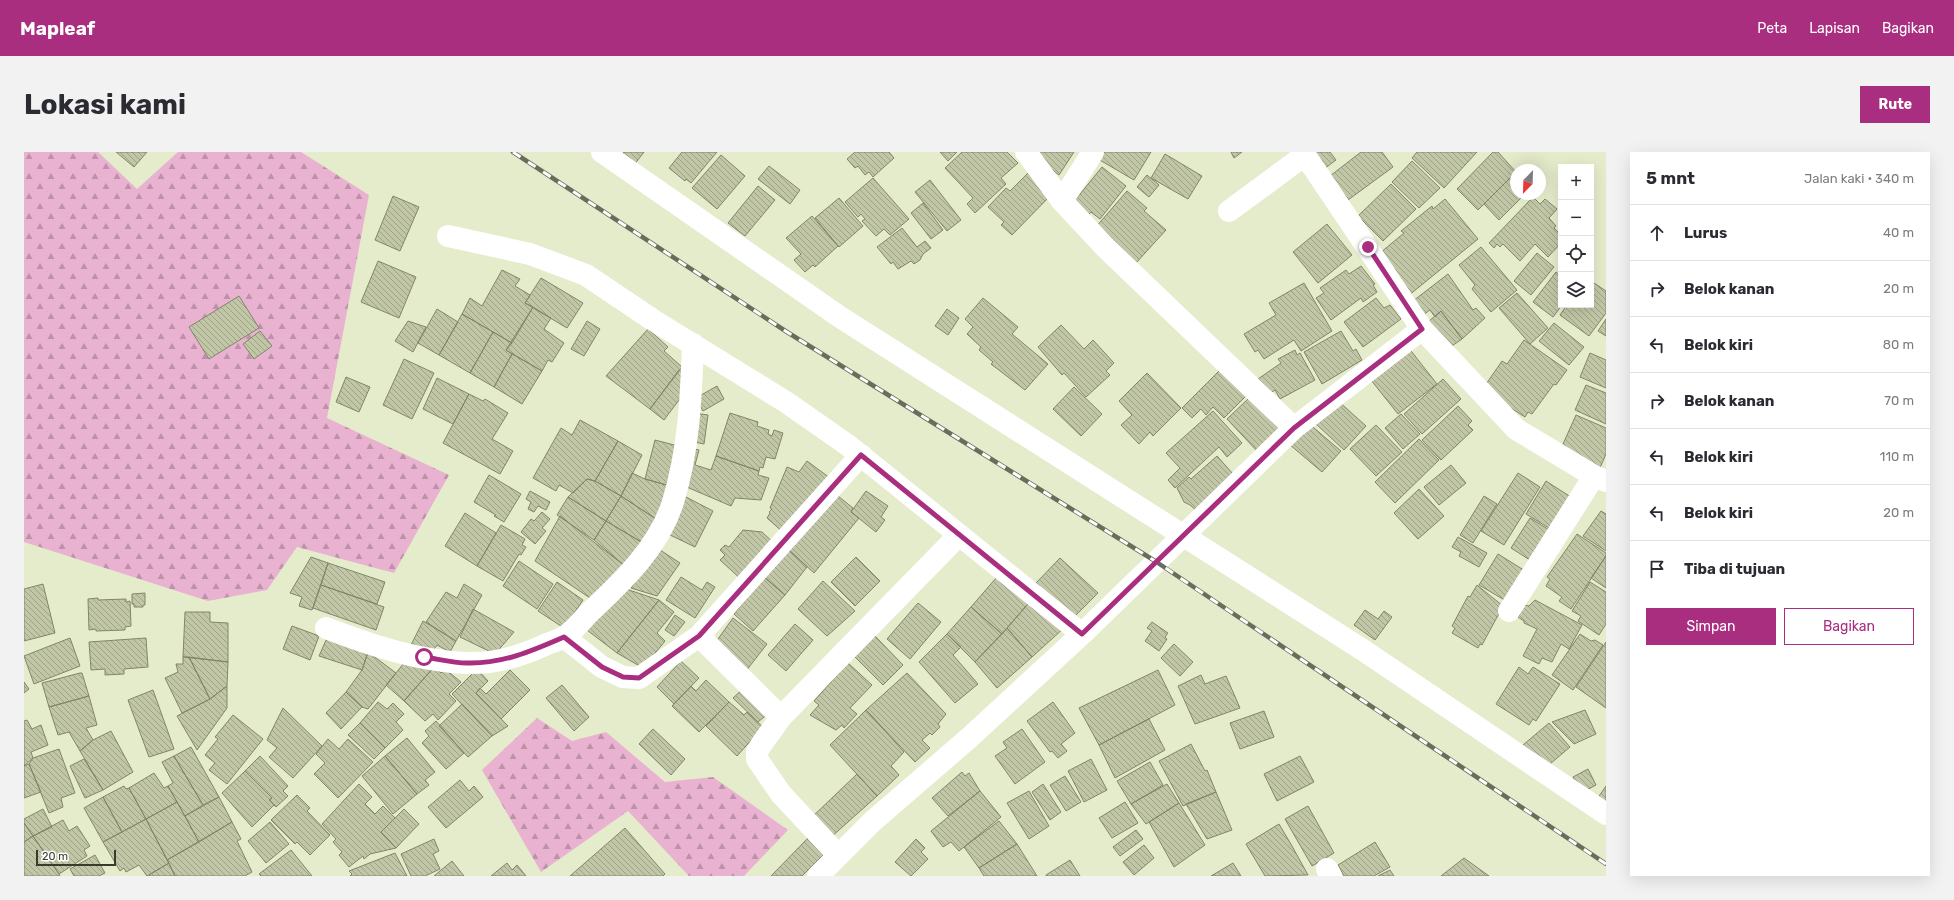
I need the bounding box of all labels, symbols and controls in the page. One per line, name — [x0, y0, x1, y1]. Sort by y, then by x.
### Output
text: Mapleaf — [20, 17, 95, 40]
text: Peta — [1757, 20, 1787, 37]
text: Lapisan — [1809, 20, 1860, 37]
text: Bagikan — [1882, 20, 1934, 37]
button: Rute — [1860, 86, 1930, 123]
text: Lokasi kami — [24, 88, 186, 121]
north arrow — [1510, 164, 1546, 200]
map controls — [1558, 164, 1594, 308]
button: + — [1558, 164, 1594, 200]
text: 5 mnt — [1646, 168, 1695, 188]
text: Jalan kaki · 340 m — [1804, 171, 1914, 186]
button: − — [1558, 200, 1594, 236]
icon: ahead — [1646, 222, 1668, 244]
text: Lurus — [1684, 224, 1727, 242]
text: 40 m — [1883, 225, 1914, 240]
button: locate — [1558, 236, 1594, 272]
route end — [1359, 238, 1377, 256]
button: layers — [1558, 272, 1594, 308]
icon: right — [1646, 278, 1668, 300]
text: Belok kanan — [1684, 280, 1774, 298]
text: 20 m — [1883, 281, 1914, 296]
icon: left — [1646, 334, 1668, 356]
text: Belok kiri — [1684, 336, 1753, 354]
text: 80 m — [1883, 337, 1914, 352]
icon: right — [1646, 390, 1668, 412]
text: Belok kanan — [1684, 392, 1774, 410]
text: 70 m — [1884, 393, 1914, 408]
icon: left — [1646, 446, 1668, 468]
text: Belok kiri — [1684, 448, 1753, 466]
text: 110 m — [1880, 449, 1914, 464]
icon: left — [1646, 502, 1668, 524]
text: Belok kiri — [1684, 504, 1753, 522]
text: 20 m — [1883, 505, 1914, 520]
icon: arrive — [1646, 558, 1668, 580]
text: Tiba di tujuan — [1684, 560, 1785, 578]
button: Simpan — [1646, 608, 1776, 645]
button: Bagikan — [1784, 608, 1914, 645]
route start — [415, 648, 433, 666]
scale bar — [36, 848, 116, 867]
text: 20 m — [42, 850, 68, 863]

